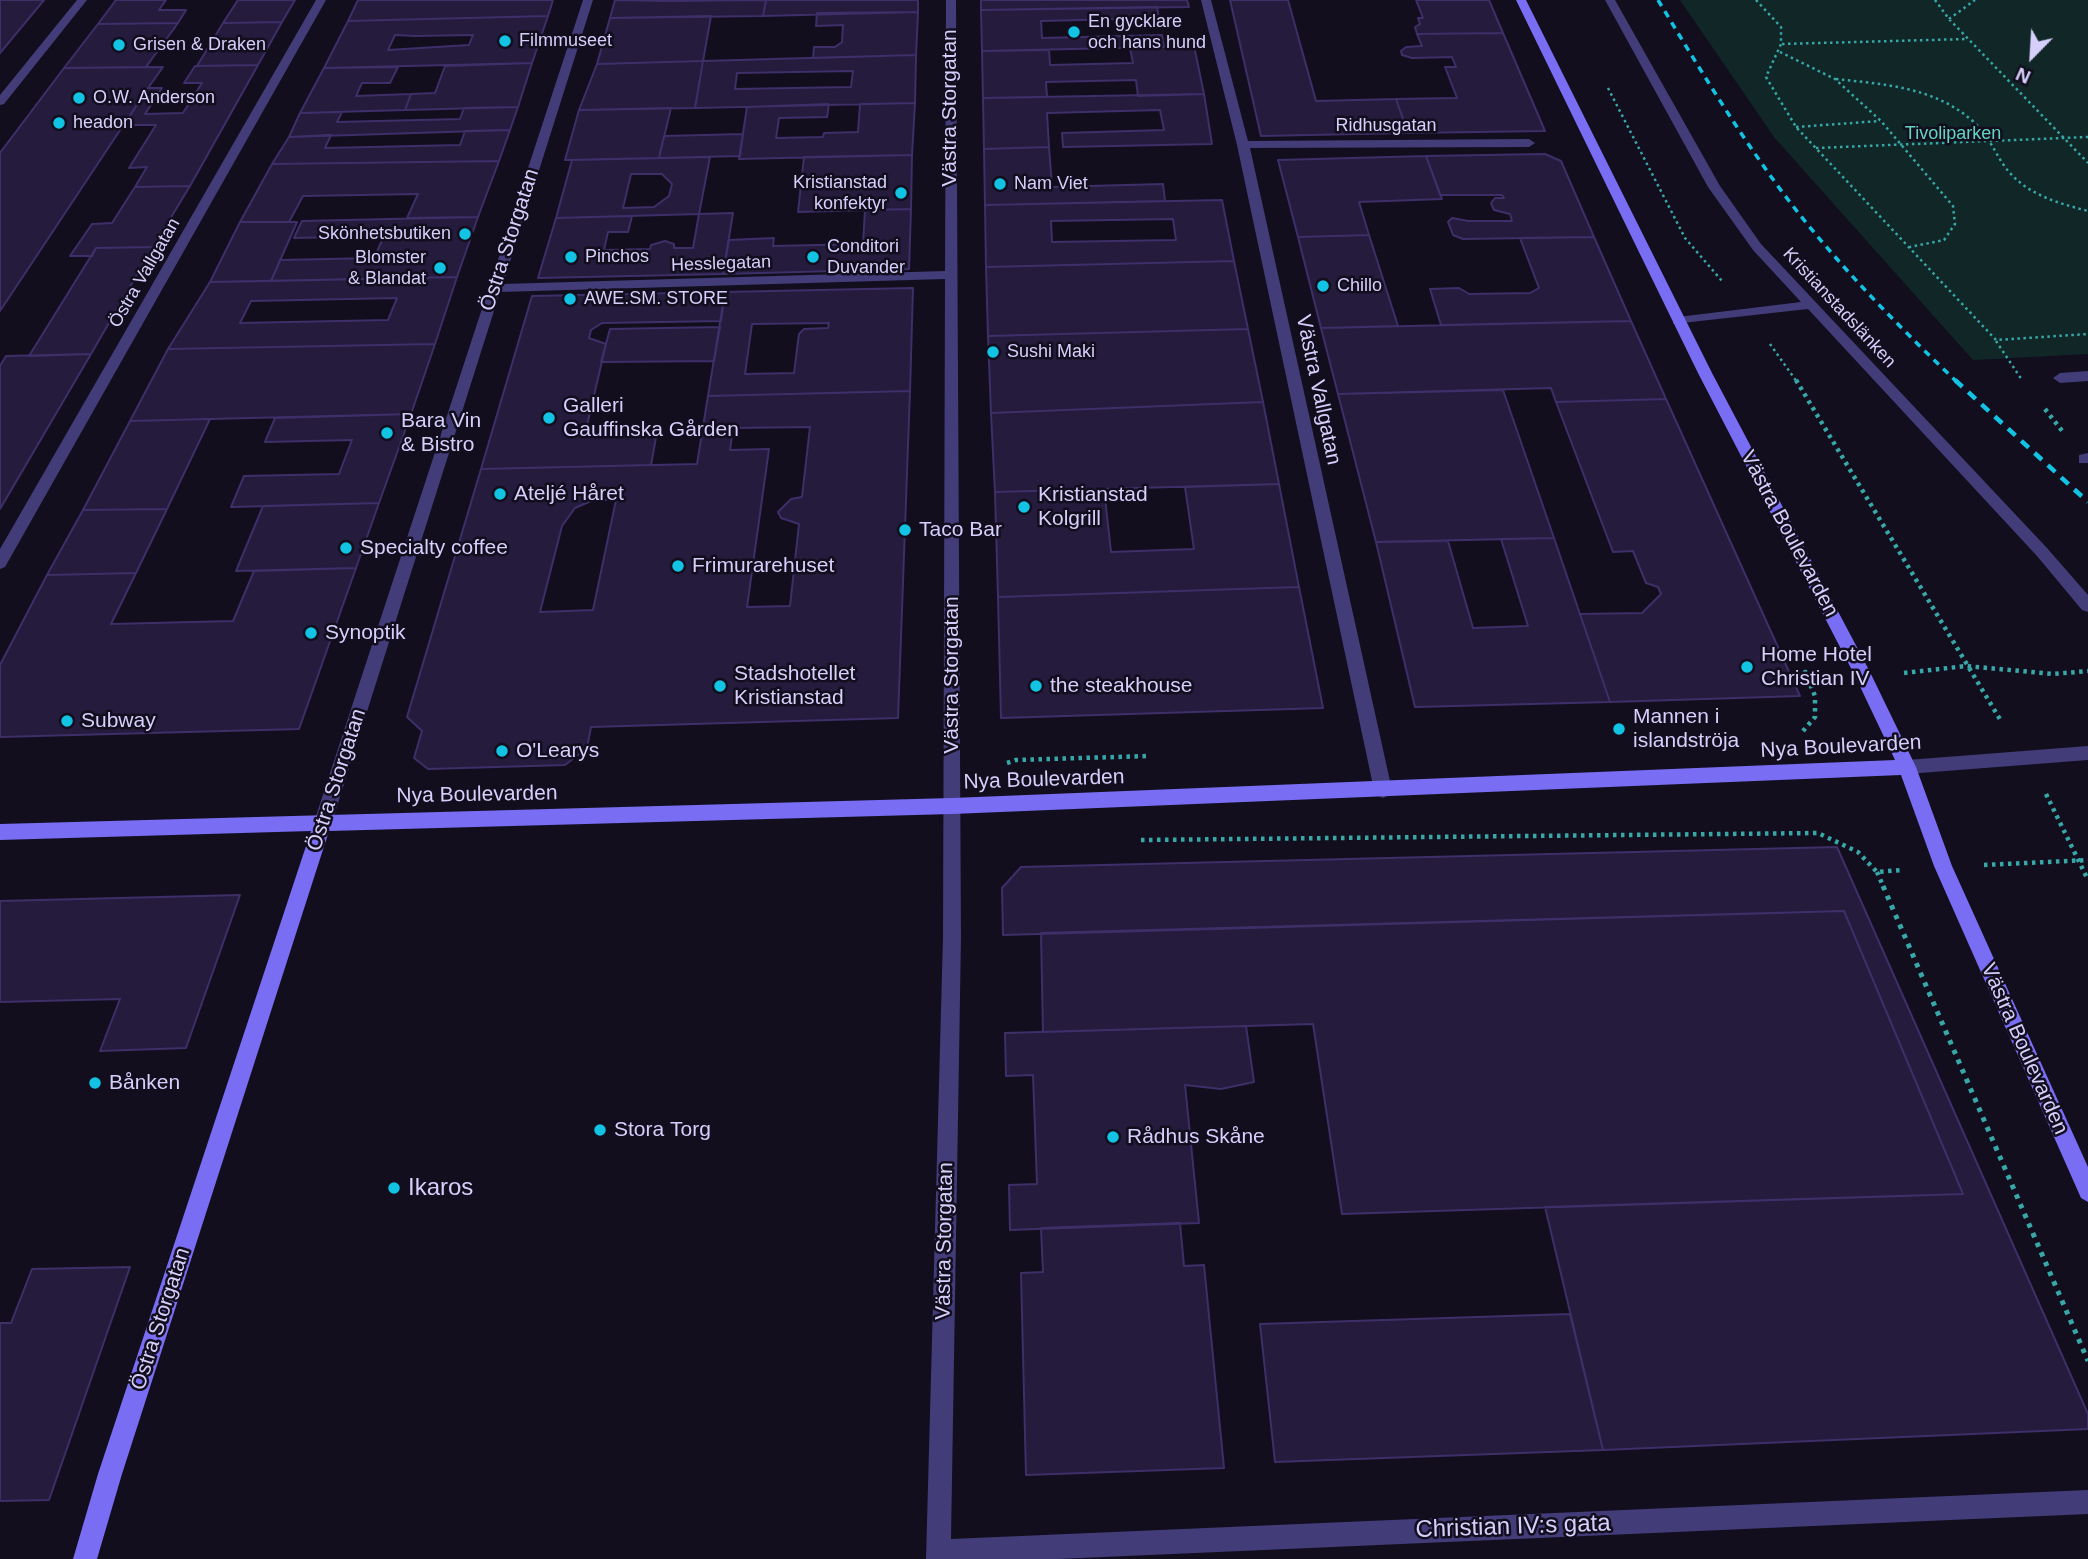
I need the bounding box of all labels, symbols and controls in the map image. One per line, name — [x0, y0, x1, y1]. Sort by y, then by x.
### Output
place label: En gycklare och hans hund — [1088, 11, 1206, 54]
north arrow — [1997, 21, 2067, 91]
marker: En gycklare och hans hund — [1066, 24, 1082, 40]
street label: Västra Storgatan — [937, 29, 963, 187]
place label: Filmmuseet — [519, 30, 612, 52]
marker: Filmmuseet — [497, 33, 513, 49]
place label: Grisen & Draken — [133, 34, 266, 56]
marker: Grisen & Draken — [111, 37, 127, 53]
text: N — [2013, 63, 2034, 88]
place label: O.W. Anderson — [93, 87, 215, 109]
marker: O.W. Anderson — [71, 90, 87, 106]
place label: headon — [73, 112, 133, 134]
marker: headon — [51, 115, 67, 131]
street label: Ridhusgatan — [1335, 115, 1437, 137]
park label: Tivoliparken — [1905, 123, 2001, 145]
street label: Östra Storgatan — [475, 166, 545, 314]
place label: Kristianstad konfektyr — [793, 172, 887, 214]
place label: Nam Viet — [1014, 173, 1088, 195]
marker: Nam Viet — [992, 176, 1008, 192]
marker: Kristianstad konfektyr — [893, 185, 909, 201]
street label: Östra Vallgatan — [105, 214, 185, 332]
place label: Skönhetsbutiken — [318, 223, 451, 245]
marker: Skönhetsbutiken — [457, 226, 473, 242]
place label: Conditori Duvander — [827, 236, 905, 278]
street label: Kristianstadslänken — [1778, 244, 1900, 372]
place label: Pinchos — [585, 246, 649, 268]
place label: Blomster & Blandat — [348, 247, 426, 290]
marker: Pinchos — [563, 249, 579, 265]
marker: Conditori Duvander — [805, 249, 821, 265]
street label: Hesslegatan — [671, 251, 771, 277]
marker: Blomster & Blandat — [432, 260, 448, 276]
place label: Chillo — [1337, 275, 1382, 297]
marker: Chillo — [1315, 278, 1331, 294]
place label: AWE.SM. STORE — [584, 288, 728, 310]
marker: AWE.SM. STORE — [562, 291, 578, 307]
street label: Västra Vallgatan — [1290, 313, 1346, 467]
place label: Sushi Maki — [1007, 341, 1095, 363]
marker: Sushi Maki — [985, 344, 1001, 360]
place label: Galleri Gauffinska Gården — [563, 393, 739, 443]
place label: Bara Vin & Bistro — [401, 408, 481, 458]
marker: Galleri Gauffinska Gården — [541, 410, 557, 426]
marker: Bara Vin & Bistro — [379, 425, 395, 441]
street label: Västra Boulevarden — [1735, 447, 1843, 621]
place label: Ateljé Håret — [514, 481, 624, 507]
place label: Kristianstad Kolgrill — [1038, 482, 1148, 532]
marker: Ateljé Håret — [492, 486, 508, 502]
marker: Kristianstad Kolgrill — [1016, 499, 1032, 515]
place label: Taco Bar — [919, 517, 1002, 543]
marker: Taco Bar — [897, 522, 913, 538]
place label: Specialty coffee — [360, 535, 508, 561]
marker: Specialty coffee — [338, 540, 354, 556]
place label: Frimurarehuset — [692, 553, 834, 579]
marker: Frimurarehuset — [670, 558, 686, 574]
street label: Västra Storgatan — [939, 596, 965, 754]
place label: Synoptik — [325, 620, 406, 646]
marker: Synoptik — [303, 625, 319, 641]
place label: Home Hotel Christian IV — [1761, 642, 1872, 692]
marker: Home Hotel Christian IV — [1739, 659, 1755, 675]
place label: Stadshotellet Kristianstad — [734, 661, 855, 711]
place label: the steakhouse — [1050, 673, 1192, 699]
marker: Stadshotellet Kristianstad — [712, 678, 728, 694]
marker: the steakhouse — [1028, 678, 1044, 694]
place label: Mannen i islandströja — [1633, 704, 1739, 754]
street label: Östra Storgatan — [302, 706, 372, 854]
place label: Subway — [81, 708, 156, 734]
marker: Subway — [59, 713, 75, 729]
marker: Mannen i islandströja — [1611, 721, 1627, 737]
street label: Nya Boulevarden — [1760, 730, 1922, 764]
place label: O'Learys — [516, 738, 599, 764]
marker: O'Learys — [494, 743, 510, 759]
street label: Nya Boulevarden — [963, 765, 1125, 795]
street label: Nya Boulevarden — [396, 781, 558, 809]
street label: Västra Boulevarden — [1975, 960, 2073, 1138]
place label: Bånken — [109, 1070, 180, 1096]
marker: Bånken — [87, 1075, 103, 1091]
place label: Stora Torg — [614, 1117, 711, 1143]
marker: Stora Torg — [592, 1122, 608, 1138]
place label: Rådhus Skåne — [1127, 1124, 1265, 1150]
marker: Rådhus Skåne — [1105, 1129, 1121, 1145]
street label: Västra Storgatan — [931, 1162, 959, 1320]
place label: Ikaros — [408, 1174, 473, 1202]
marker: Ikaros — [386, 1180, 402, 1196]
street label: Östra Storgatan — [126, 1245, 196, 1393]
street label: Christian IV:s gata — [1415, 1509, 1611, 1545]

